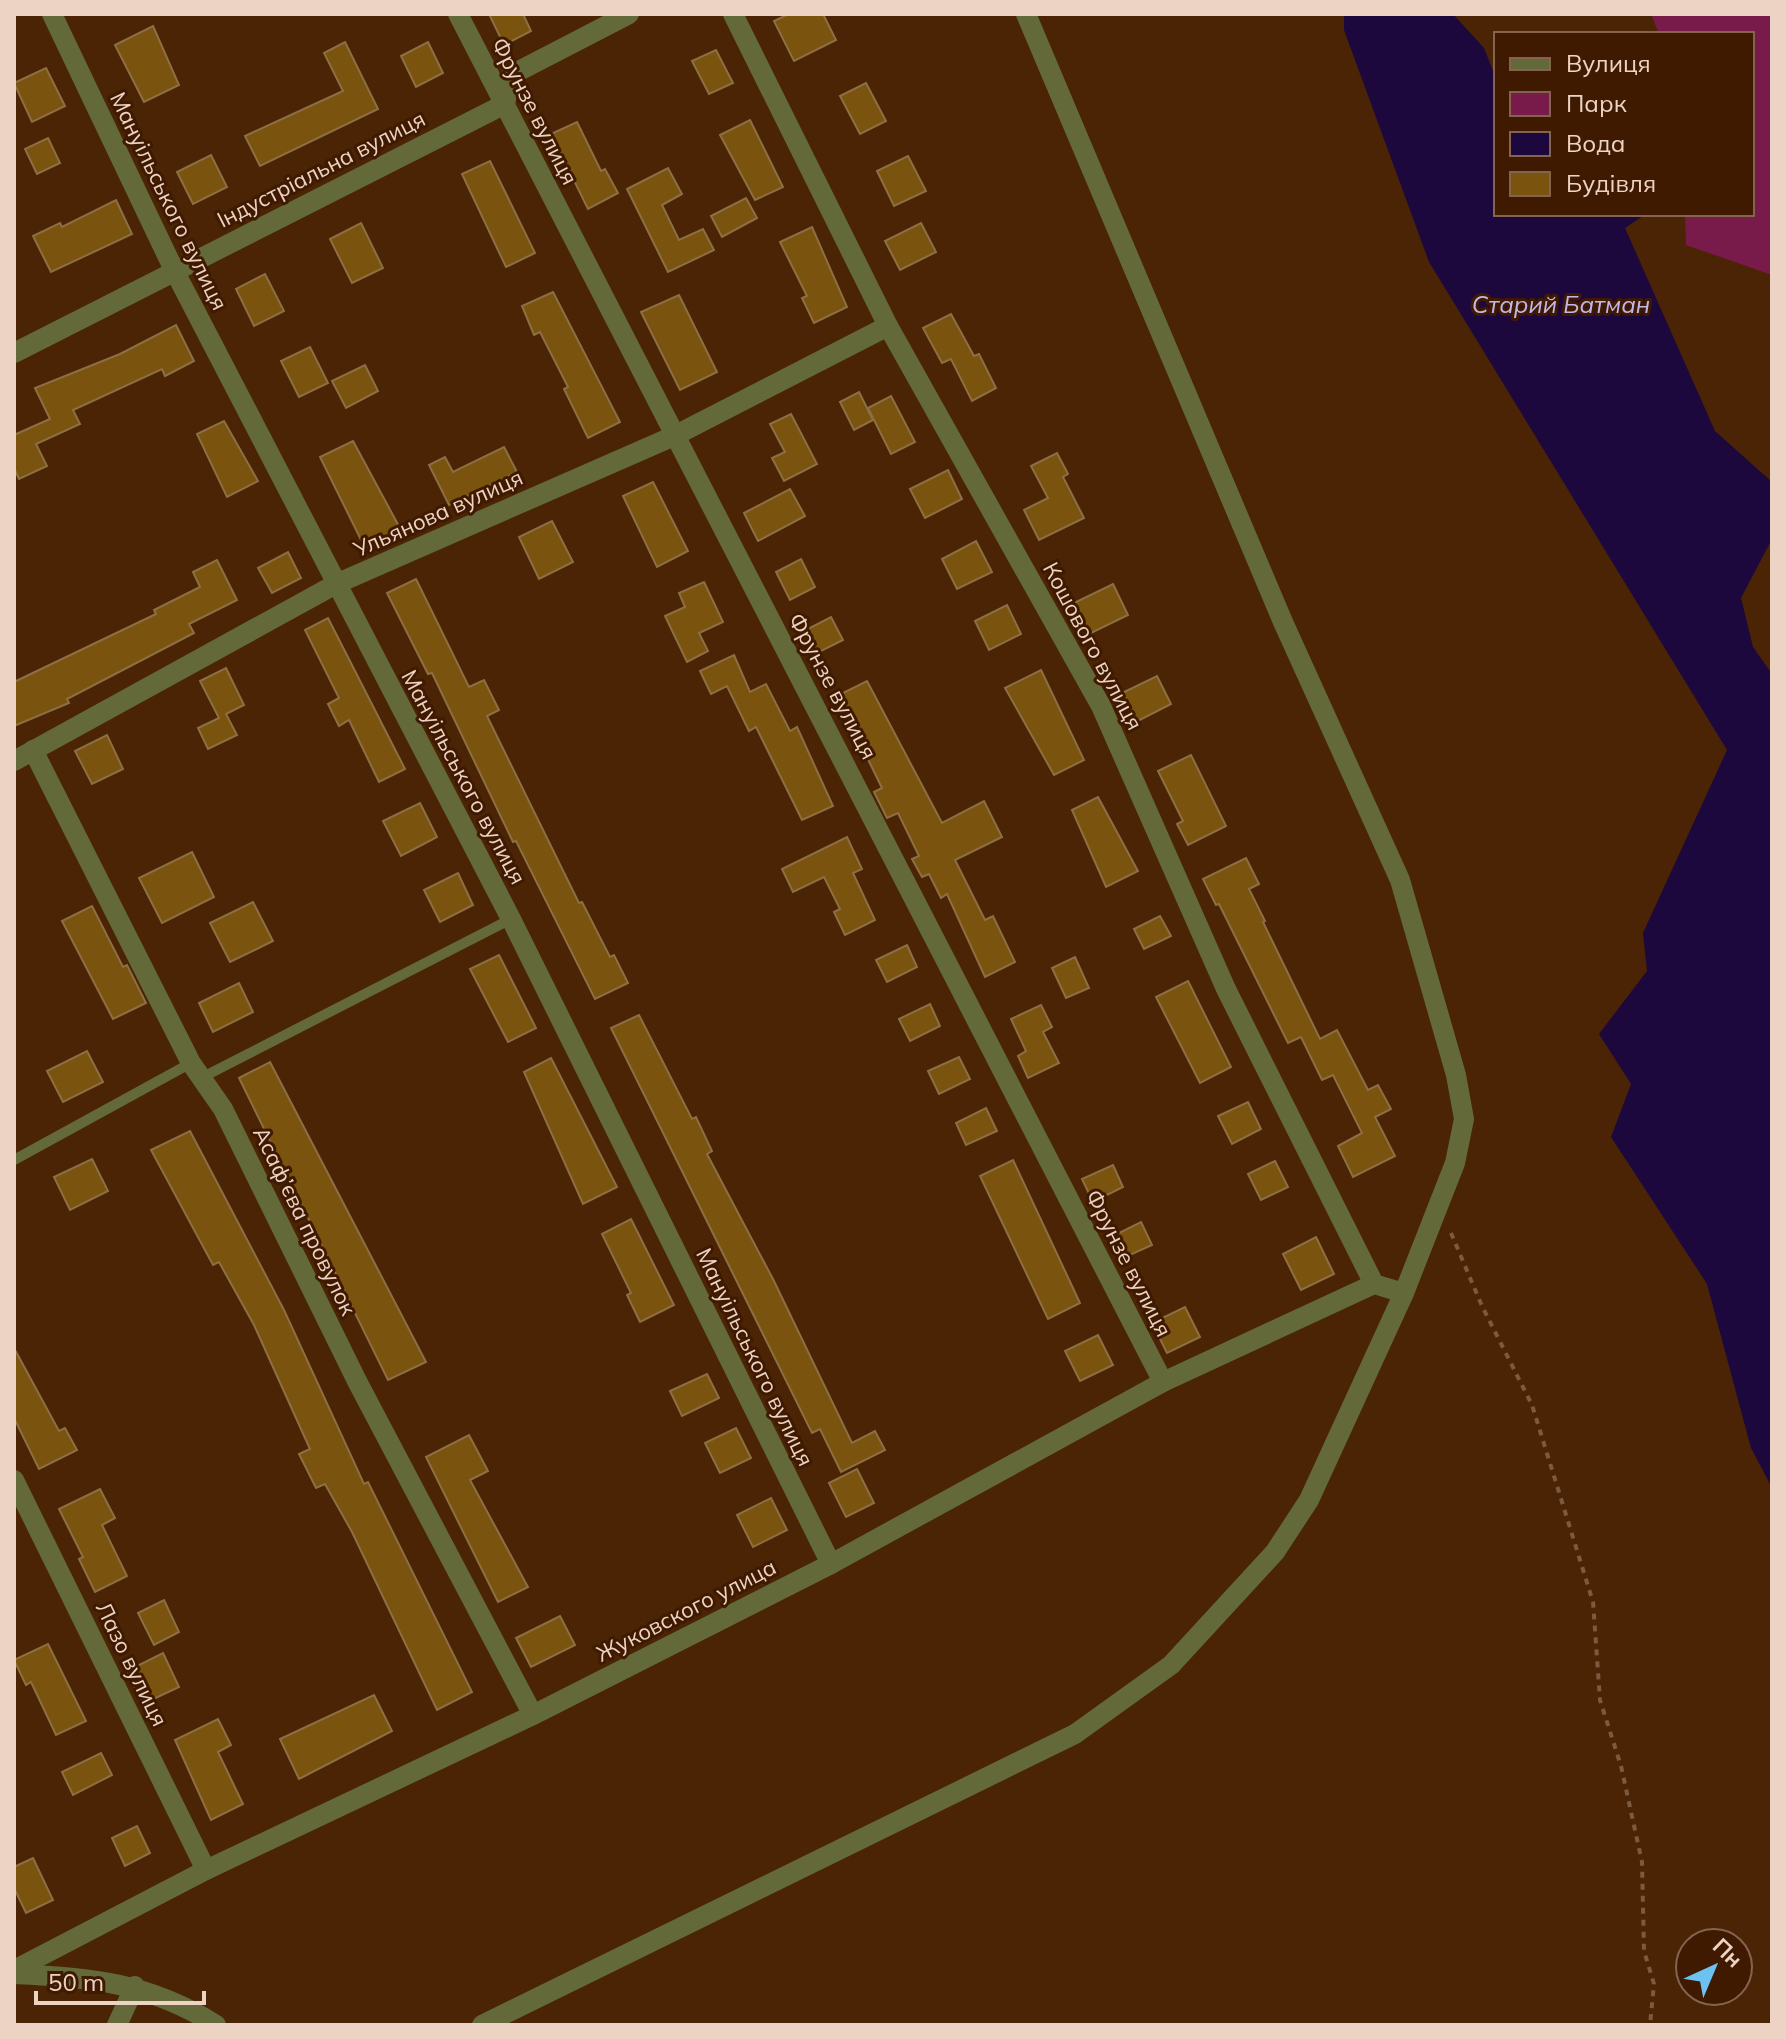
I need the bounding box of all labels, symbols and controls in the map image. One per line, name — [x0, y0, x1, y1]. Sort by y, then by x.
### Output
legend — [1494, 32, 1754, 216]
street label: Фрунзе вулиця — [486, 33, 584, 189]
text: Вулиця — [1566, 48, 1651, 78]
street label: Мануільського вулиця — [104, 87, 234, 315]
text: Парк — [1566, 88, 1627, 118]
street label: Індустріальна вулиця — [212, 104, 430, 234]
text: Вода — [1566, 128, 1626, 158]
text: Будівля — [1566, 168, 1656, 198]
water label: Старий Батман — [1472, 289, 1650, 319]
street label: Ульянова вулиця — [348, 463, 527, 563]
street label: Кошового вулиця — [1037, 557, 1149, 735]
street label: Фрунзе вулиця — [783, 608, 883, 764]
street label: Мануільського вулиця — [396, 665, 532, 889]
street label: Асаф’єва провулок — [247, 1122, 363, 1320]
street label: Фрунзе вулиця — [1080, 1185, 1178, 1341]
street label: Мануільського вулиця — [690, 1243, 820, 1471]
street label: Жуковского улица — [591, 1553, 781, 1667]
street label: Лазо вулиця — [90, 1597, 174, 1731]
north arrow — [1674, 1927, 1754, 2007]
text: Пн — [1707, 1932, 1749, 1973]
scale bar — [36, 1955, 204, 2005]
text: 50 m — [48, 1967, 104, 1997]

